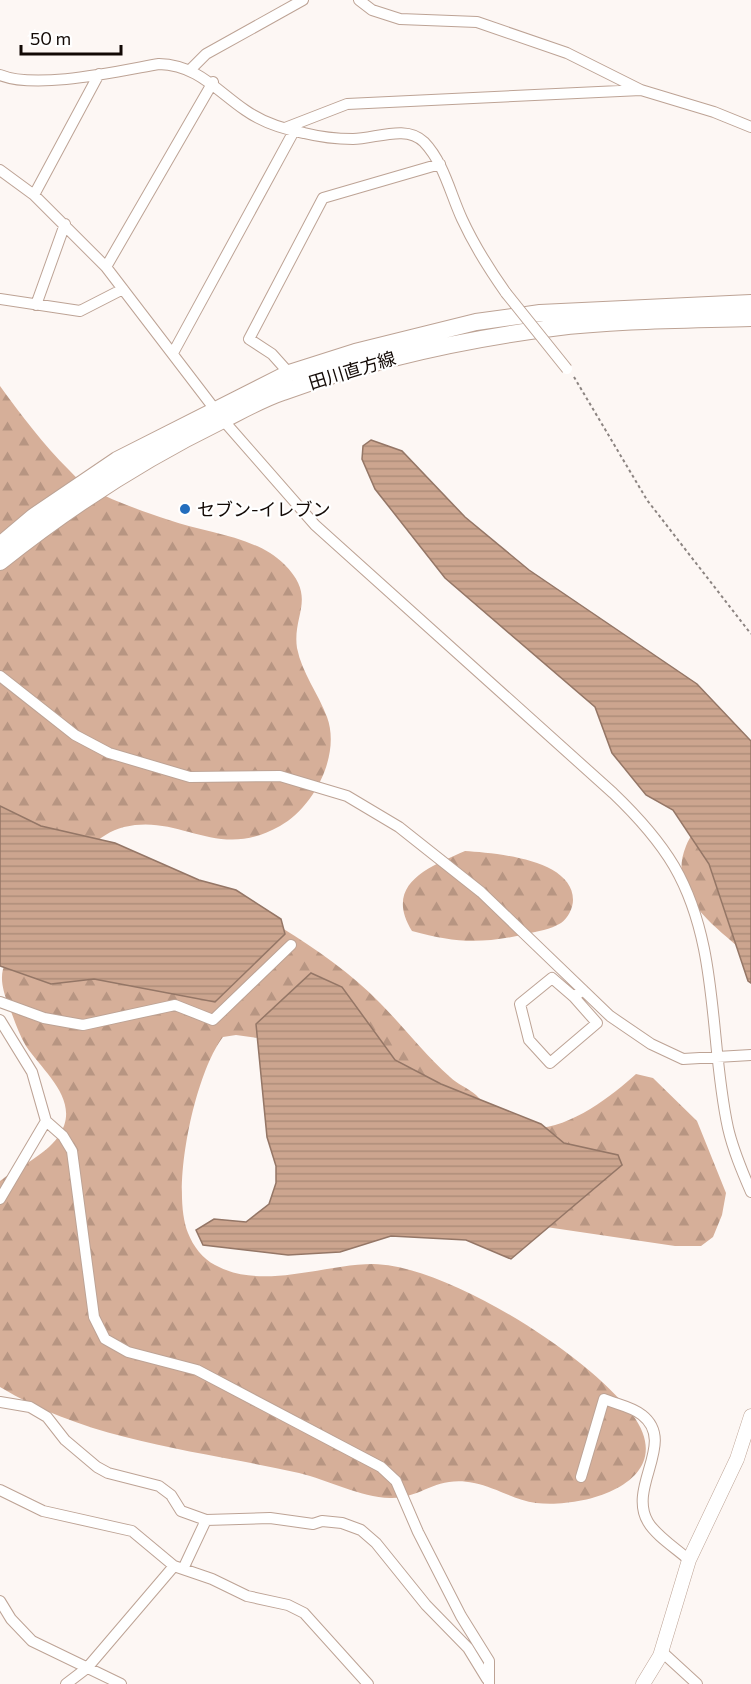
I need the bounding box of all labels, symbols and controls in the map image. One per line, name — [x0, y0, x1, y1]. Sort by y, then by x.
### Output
scale bar — [21, 18, 122, 56]
text: 50 m — [30, 27, 71, 49]
street label: 田川直方線 — [306, 346, 398, 394]
place label: セブン-イレブン — [197, 498, 331, 520]
marker: セブン-イレブン — [178, 502, 192, 516]

